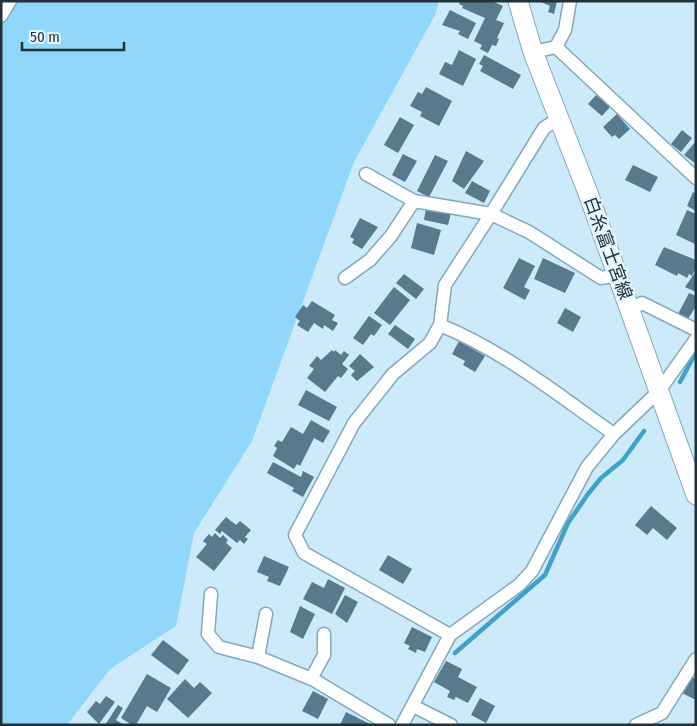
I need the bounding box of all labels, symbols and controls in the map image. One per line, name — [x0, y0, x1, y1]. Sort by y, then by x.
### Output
scale bar — [22, 20, 125, 52]
text: 50 m — [30, 28, 60, 46]
street label: 白糸富士宮線 — [579, 193, 637, 303]

